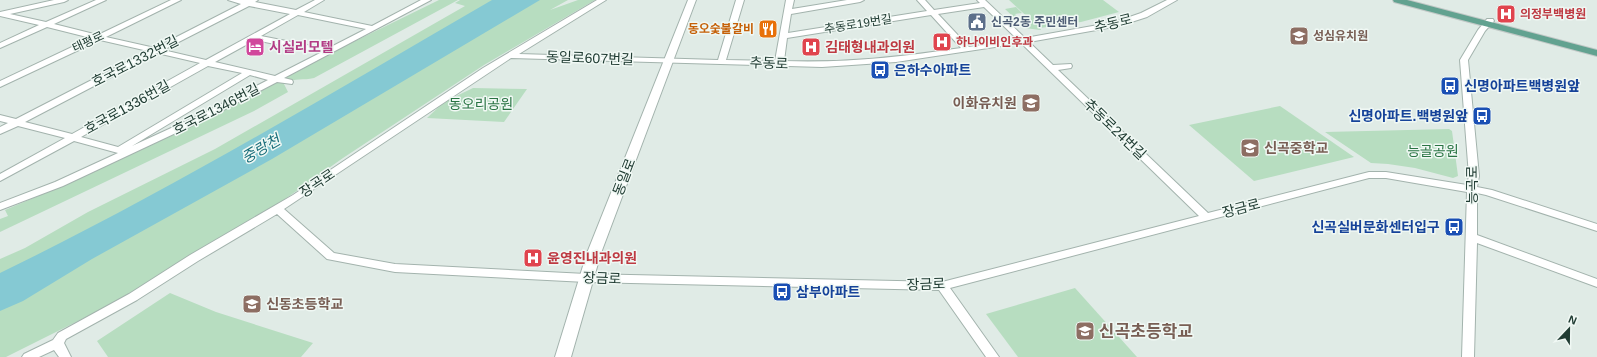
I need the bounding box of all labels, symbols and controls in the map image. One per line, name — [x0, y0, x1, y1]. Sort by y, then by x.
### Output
hospital icon: 의정부백병원 — [1495, 3, 1517, 25]
place label: 의정부백병원 — [1520, 7, 1586, 21]
public building icon: 신곡2동 주민센터 — [966, 11, 988, 33]
street label: 추동로 — [1092, 11, 1134, 35]
street label: 추동로19번길 — [823, 12, 893, 36]
place label: 신곡2동 주민센터 — [991, 15, 1078, 29]
restaurant icon: 동오숯불갈비 — [757, 18, 779, 40]
place label: 동오숯불갈비 — [688, 22, 754, 36]
school or university icon: 성심유치원 — [1288, 25, 1310, 47]
street label: 태평로 — [70, 29, 106, 55]
place label: 성심유치원 — [1313, 29, 1368, 43]
hospital icon: 하나이비인후과 — [931, 31, 953, 53]
street label: 호국로1332번길 — [89, 32, 181, 90]
place label: 하나이비인후과 — [956, 35, 1033, 49]
hotel icon: 시실리모텔 — [244, 36, 266, 58]
hospital icon: 김태형내과의원 — [800, 36, 822, 58]
place label: 시실리모텔 — [269, 39, 334, 55]
place label: 김태형내과의원 — [825, 39, 915, 55]
street label: 동일로607번길 — [546, 48, 634, 68]
street label: 추동로 — [749, 54, 789, 72]
bus stop icon: 은하수아파트 — [869, 59, 891, 81]
place label: 은하수아파트 — [894, 62, 971, 78]
bus stop icon: 신명아파트백병원앞 — [1439, 75, 1461, 97]
street label: 호국로1336번길 — [81, 77, 173, 137]
place label: 신명아파트백병원앞 — [1464, 78, 1580, 94]
street label: 호국로1346번길 — [170, 80, 262, 138]
school or university icon: 이화유치원 — [1020, 92, 1042, 114]
place label: 이화유치원 — [953, 95, 1017, 111]
street label: 추동로24번길 — [1081, 95, 1149, 163]
park label: 동오리공원 — [449, 96, 513, 112]
bus stop icon: 신명아파트.백병원앞 — [1471, 105, 1493, 127]
place label: 신명아파트.백병원앞 — [1348, 108, 1468, 124]
water label: 중랑천 — [239, 130, 285, 166]
school or university icon: 신곡중학교 — [1239, 137, 1261, 159]
place label: 신곡중학교 — [1264, 140, 1329, 156]
park label: 능골공원 — [1407, 143, 1459, 159]
street label: 동일로 — [610, 156, 638, 198]
street label: 장곡로 — [297, 165, 338, 200]
street label: 능곡로 — [1464, 166, 1480, 204]
street label: 장금로 — [1220, 195, 1262, 221]
bus stop icon: 신곡실버문화센터입구 — [1443, 216, 1465, 238]
place label: 신곡실버문화센터입구 — [1311, 219, 1440, 235]
hospital icon: 윤영진내과의원 — [522, 247, 544, 269]
place label: 윤영진내과의원 — [547, 250, 637, 266]
street label: 장금로 — [582, 269, 622, 287]
street label: 장금로 — [906, 275, 946, 293]
bus stop icon: 삼부아파트 — [771, 281, 793, 303]
place label: 삼부아파트 — [796, 284, 861, 300]
school or university icon: 신동초등학교 — [241, 293, 263, 315]
place label: 신동초등학교 — [266, 296, 343, 312]
north arrow — [1549, 309, 1589, 349]
text: N — [1567, 313, 1579, 327]
school or university icon: 신곡초등학교 — [1074, 320, 1096, 342]
place label: 신곡초등학교 — [1099, 322, 1193, 341]

